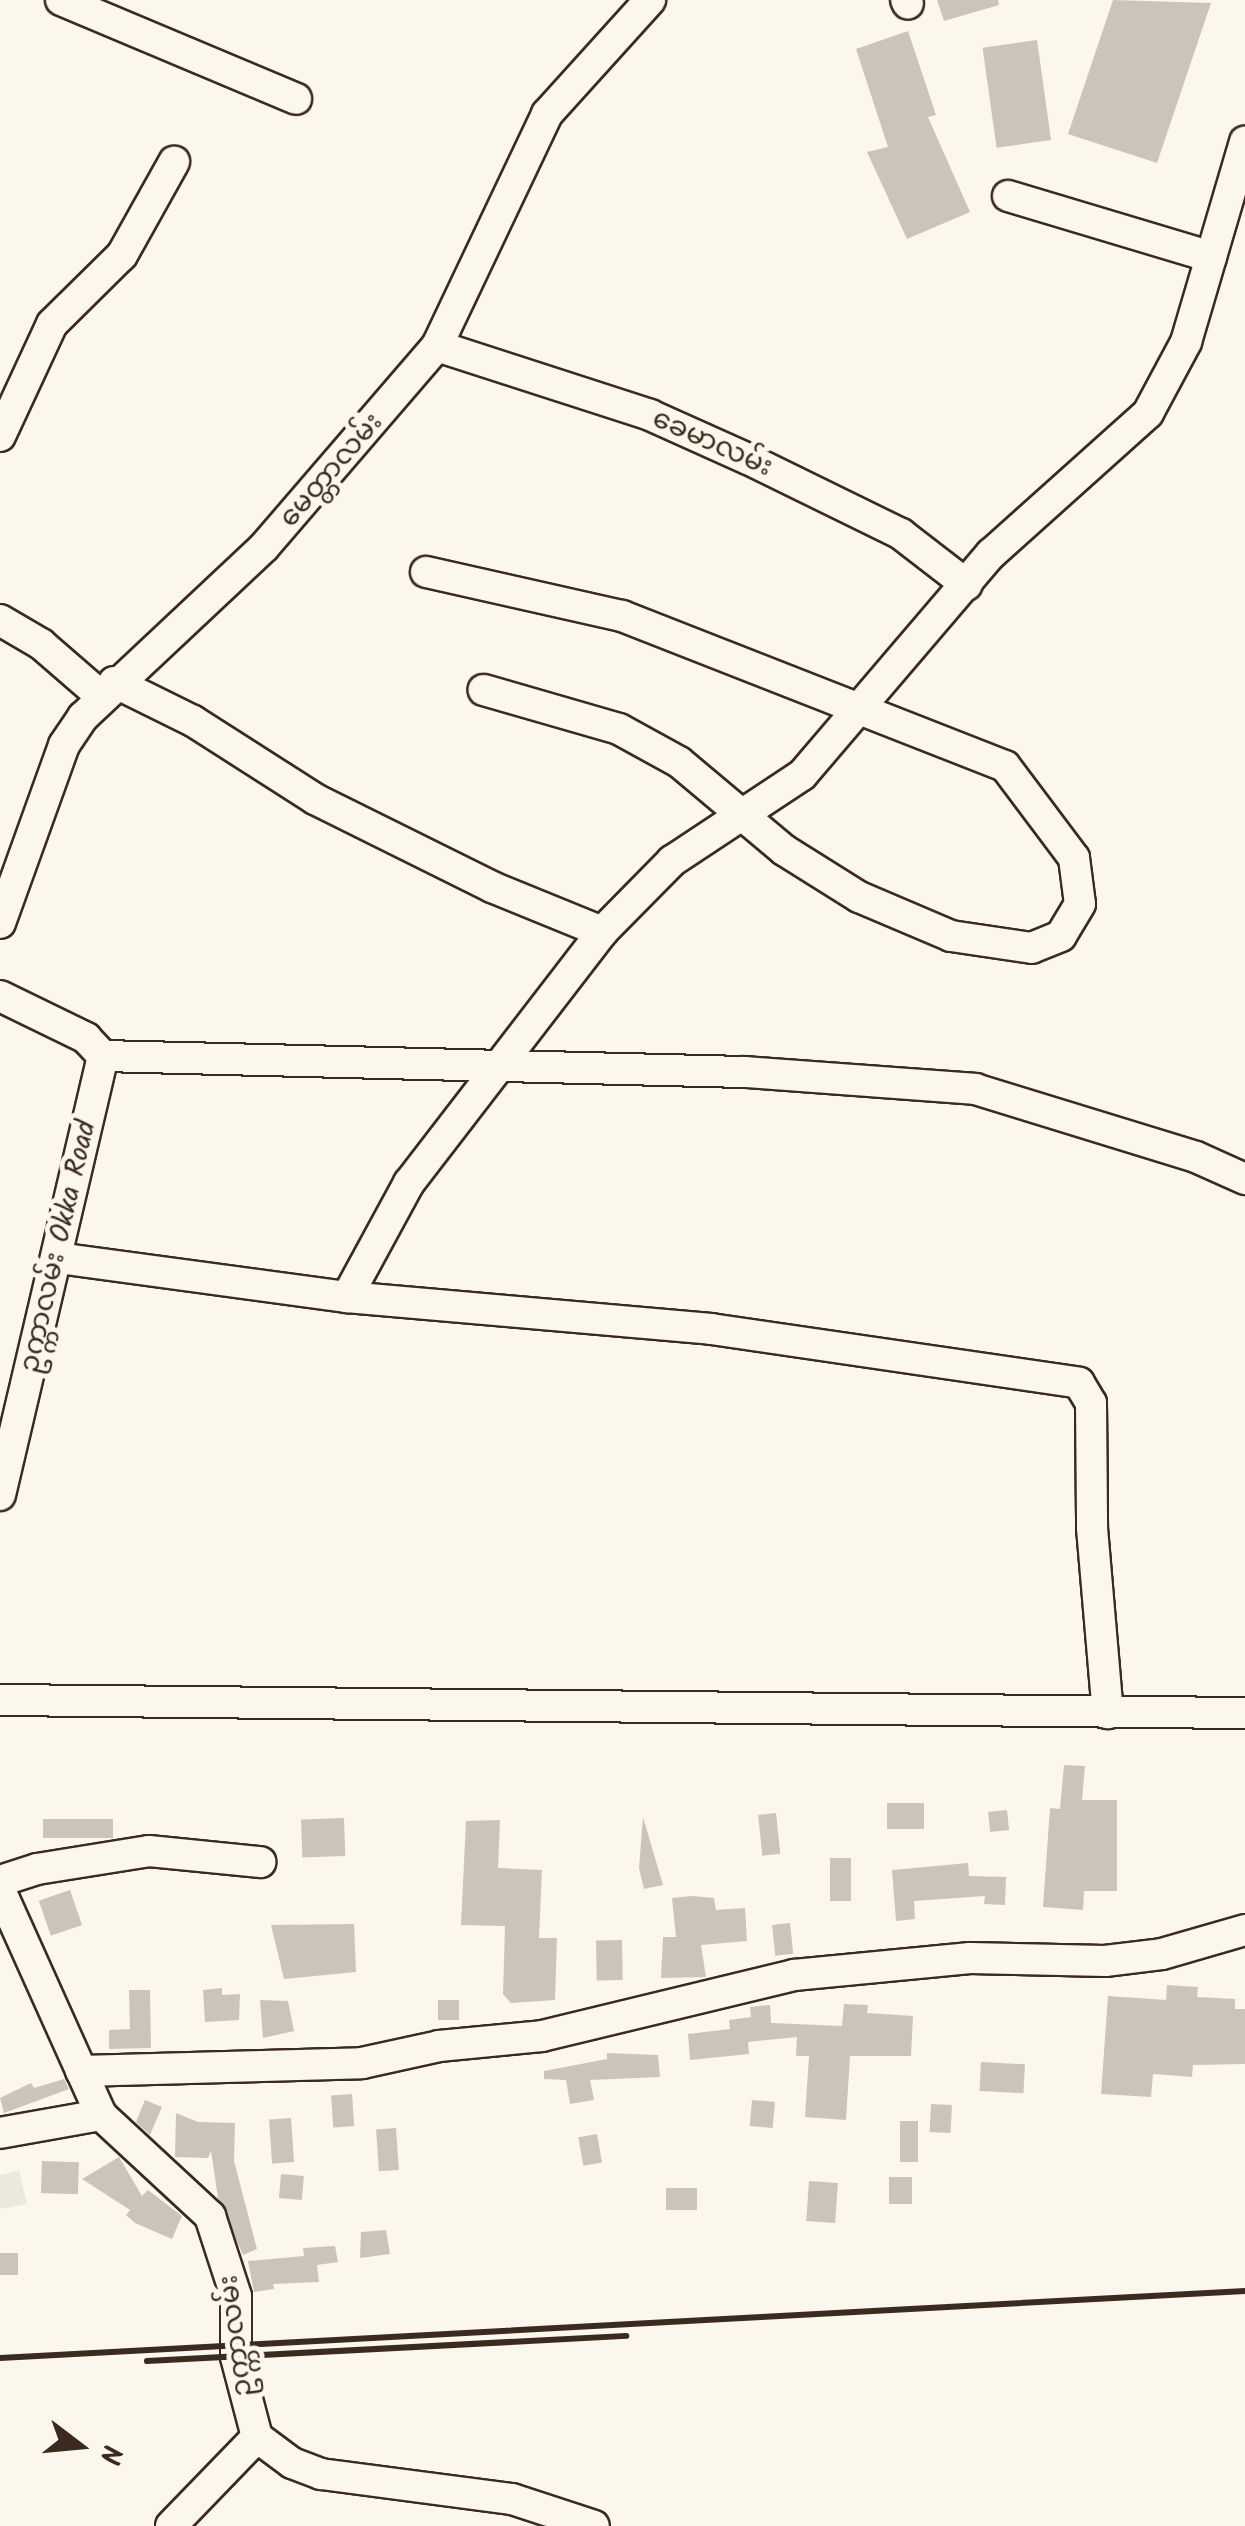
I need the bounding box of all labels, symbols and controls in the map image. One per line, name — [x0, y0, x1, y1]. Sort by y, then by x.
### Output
street label: ခေမာလမ်း — [647, 403, 777, 485]
street label: မေတ္တာလမ်း — [273, 407, 391, 535]
street label: ဥက္ကာလမ်း Okka Road — [14, 1118, 104, 1376]
street label: ဥက္ကာလမ်း — [213, 2273, 261, 2399]
north arrow — [30, 2396, 130, 2496]
text: N — [85, 2440, 133, 2469]

